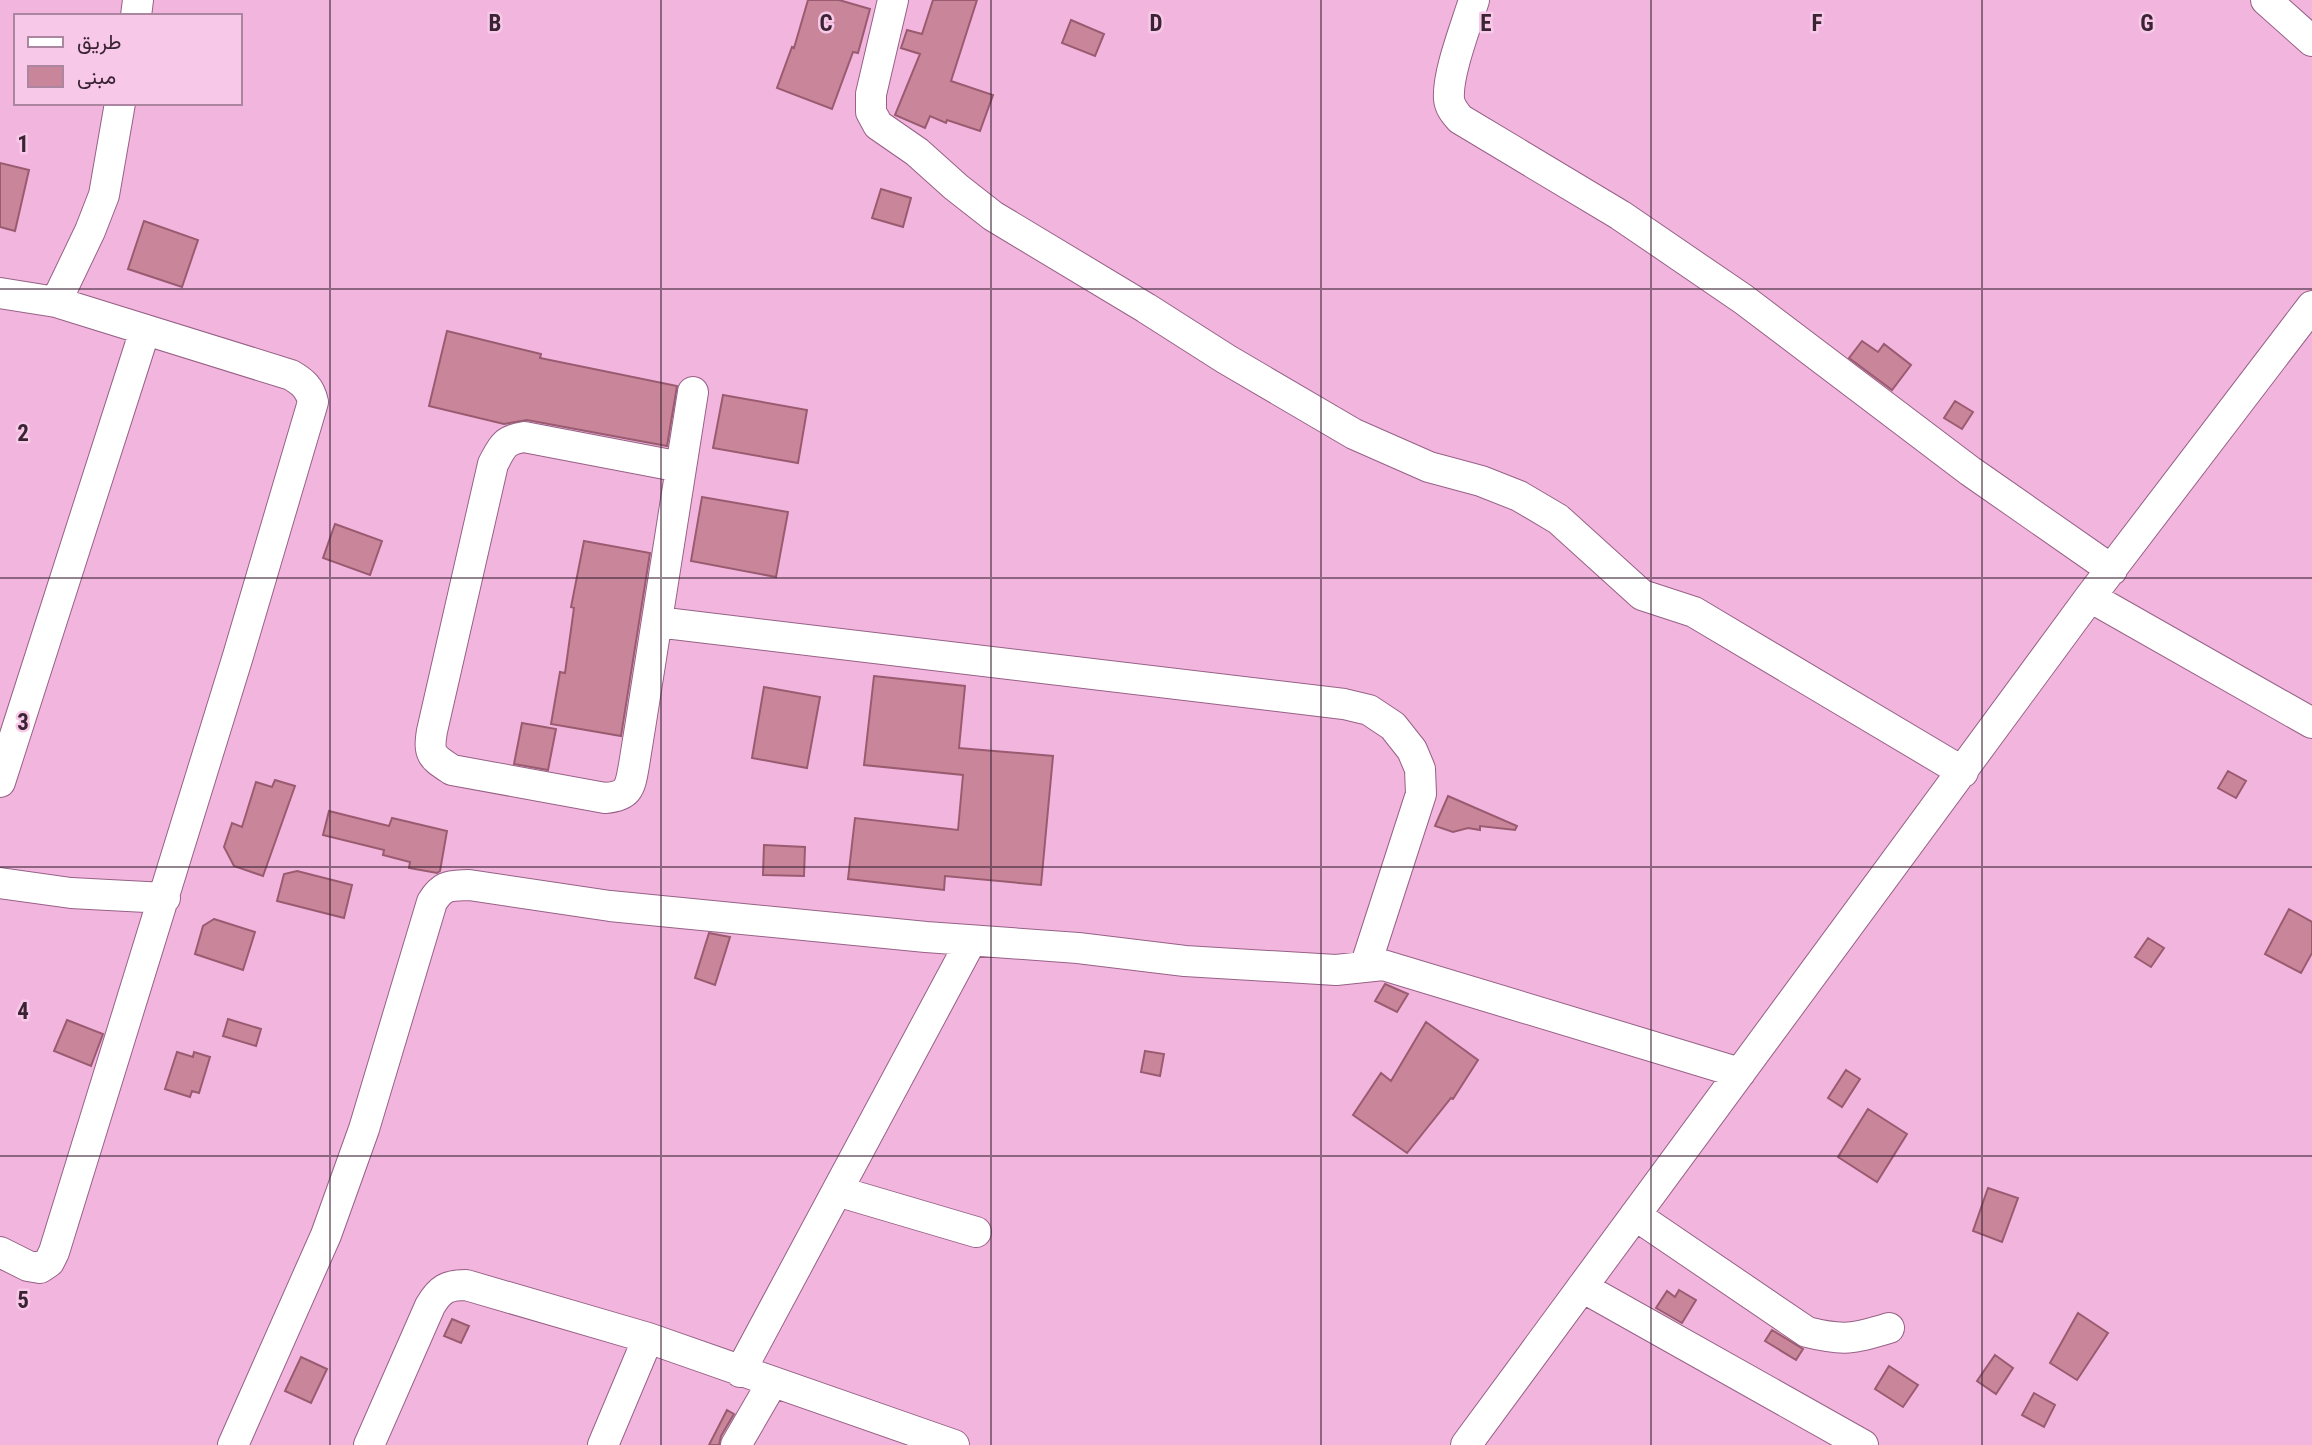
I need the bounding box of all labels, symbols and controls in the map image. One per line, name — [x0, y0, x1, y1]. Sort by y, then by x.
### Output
text: B — [489, 10, 501, 37]
text: C — [819, 10, 833, 37]
text: D — [1150, 10, 1163, 37]
text: E — [1480, 10, 1492, 37]
text: F — [1812, 10, 1823, 37]
text: G — [2140, 10, 2154, 37]
legend — [14, 14, 242, 105]
text: طريق — [77, 30, 122, 55]
text: مبنى — [77, 65, 116, 89]
text: 1 — [17, 131, 29, 158]
text: 2 — [17, 420, 29, 447]
text: 3 — [17, 709, 29, 736]
text: 4 — [17, 998, 29, 1025]
text: 5 — [17, 1287, 29, 1314]

